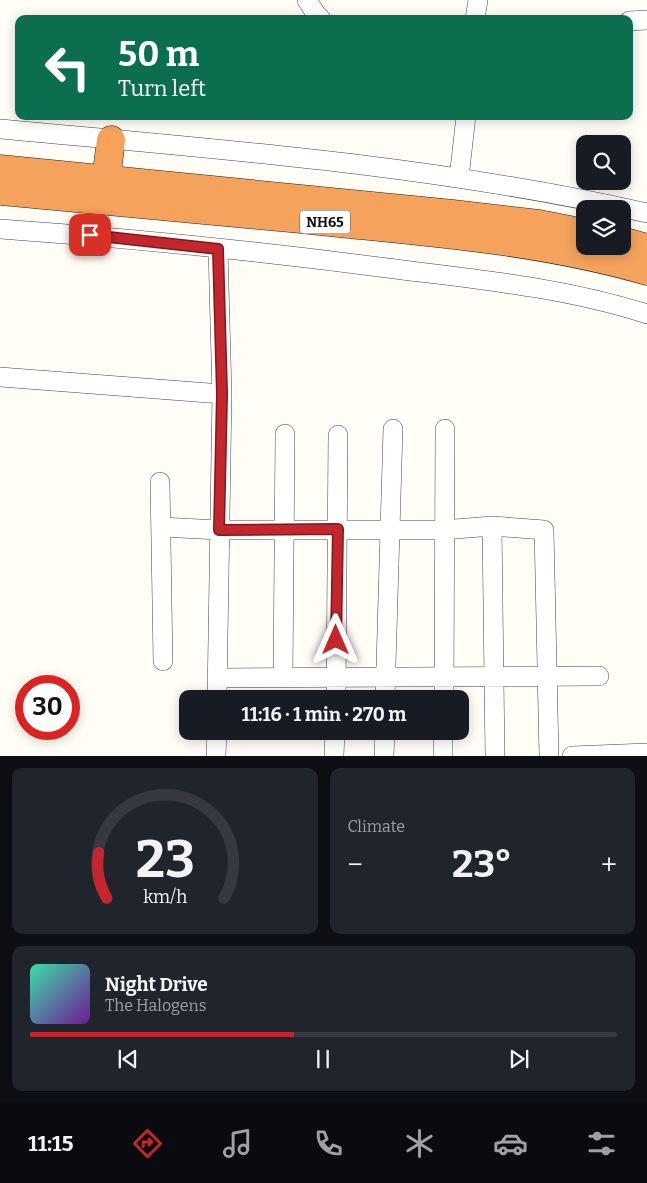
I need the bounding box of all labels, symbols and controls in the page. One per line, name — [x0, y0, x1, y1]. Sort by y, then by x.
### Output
text: 50 m — [118, 33, 199, 75]
icon: left — [35, 35, 100, 100]
text: Turn left — [118, 75, 206, 102]
map controls — [576, 135, 631, 255]
button: search — [576, 135, 631, 190]
button: layers — [576, 200, 631, 255]
road number: NH65 — [300, 210, 350, 233]
pin — [69, 214, 111, 256]
icon: arrive — [76, 221, 104, 249]
position arrow — [309, 613, 361, 665]
speed limit sign: 30 — [15, 675, 80, 740]
text: 11:16 · 1 min · 270 m — [242, 703, 406, 726]
text: Climate — [348, 817, 405, 836]
text: 23 — [135, 828, 194, 891]
text: 23° — [452, 841, 512, 887]
text: − — [348, 848, 363, 881]
text: + — [601, 848, 617, 881]
text: km/h — [143, 886, 187, 908]
text: Night Drive — [105, 973, 208, 996]
text: The Halogens — [105, 996, 206, 1015]
icon: previous — [114, 1045, 142, 1073]
icon: pause — [309, 1045, 337, 1073]
icon: next — [505, 1045, 533, 1073]
icon: directions — [130, 1126, 165, 1161]
icon: music — [220, 1126, 255, 1161]
icon: phone — [311, 1126, 346, 1161]
icon: climate — [402, 1126, 437, 1161]
icon: car — [493, 1126, 528, 1161]
icon: filters — [584, 1126, 619, 1161]
text: 11:15 — [28, 1130, 74, 1157]

